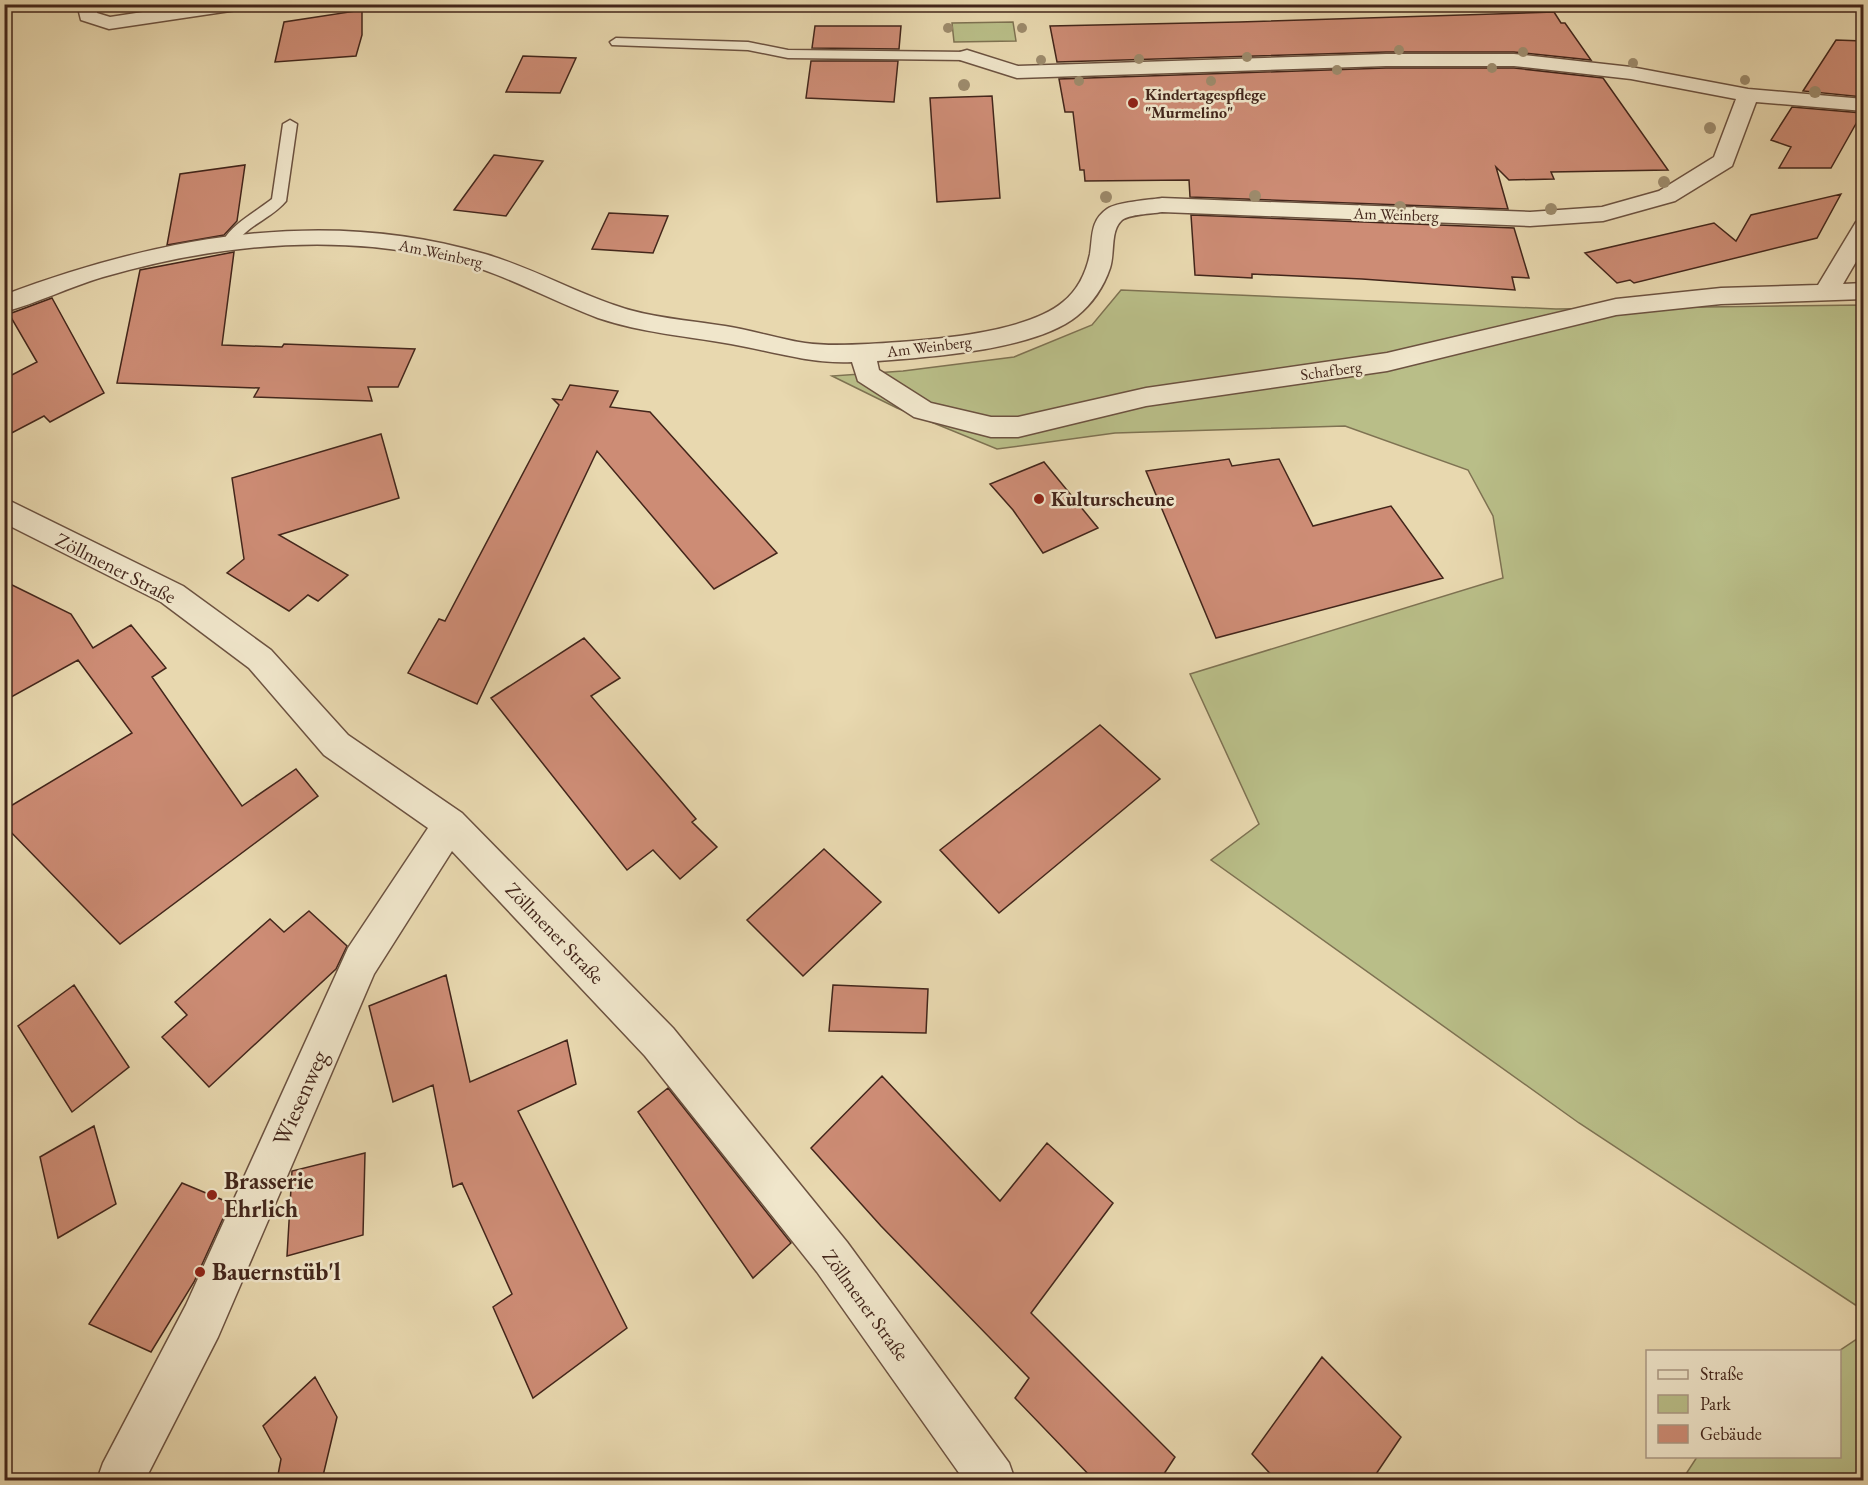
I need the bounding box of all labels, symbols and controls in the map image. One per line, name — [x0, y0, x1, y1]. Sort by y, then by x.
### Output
place label: Kindertagespflege "Murmelino" — [1145, 84, 1266, 123]
marker: Kindertagespflege "Murmelino" — [1126, 96, 1140, 110]
street label: Am Weinberg — [1352, 202, 1440, 227]
street label: Am Weinberg — [396, 234, 486, 273]
street label: Am Weinberg — [885, 331, 974, 362]
street label: Schafberg — [1299, 356, 1364, 385]
place label: Kulturscheune — [1051, 486, 1174, 512]
marker: Kulturscheune — [1032, 492, 1046, 506]
street label: Zöllmener Straße — [51, 527, 181, 610]
street label: Zöllmener Straße — [500, 877, 610, 990]
street label: Wiesenweg — [265, 1045, 335, 1150]
place label: Brasserie Ehrlich — [224, 1165, 314, 1224]
marker: Brasserie Ehrlich — [205, 1188, 219, 1202]
street label: Zöllmener Straße — [817, 1244, 915, 1366]
place label: Bauernstüb'l — [212, 1256, 341, 1287]
marker: Bauernstüb'l — [193, 1265, 207, 1279]
legend — [1646, 1350, 1841, 1458]
text: Straße — [1700, 1362, 1743, 1385]
text: Park — [1700, 1392, 1731, 1415]
text: Gebäude — [1700, 1422, 1762, 1445]

